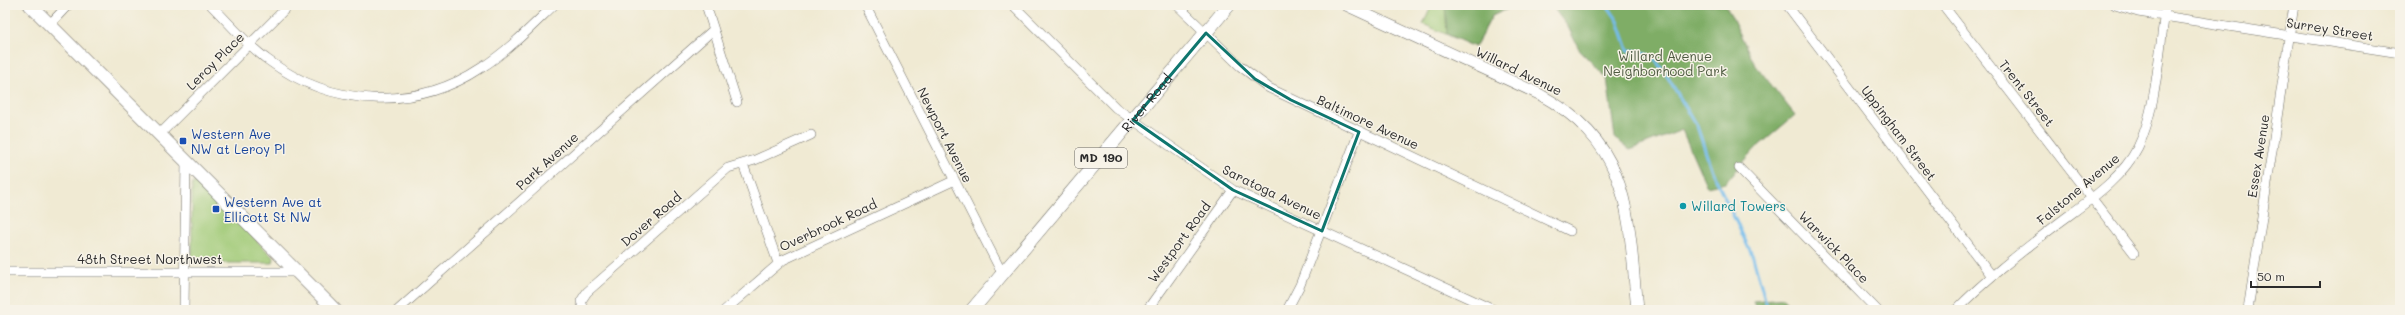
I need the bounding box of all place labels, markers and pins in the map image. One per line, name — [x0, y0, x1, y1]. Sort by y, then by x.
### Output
place label: Western Ave NW at Leroy Pl — [191, 125, 285, 157]
marker: Western Ave NW at Leroy Pl — [178, 136, 188, 146]
place label: Western Ave at Ellicott St NW — [224, 193, 322, 225]
place label: Willard Towers — [1691, 197, 1786, 214]
marker: Willard Towers — [1678, 201, 1688, 211]
marker: Western Ave at Ellicott St NW — [211, 204, 221, 214]

